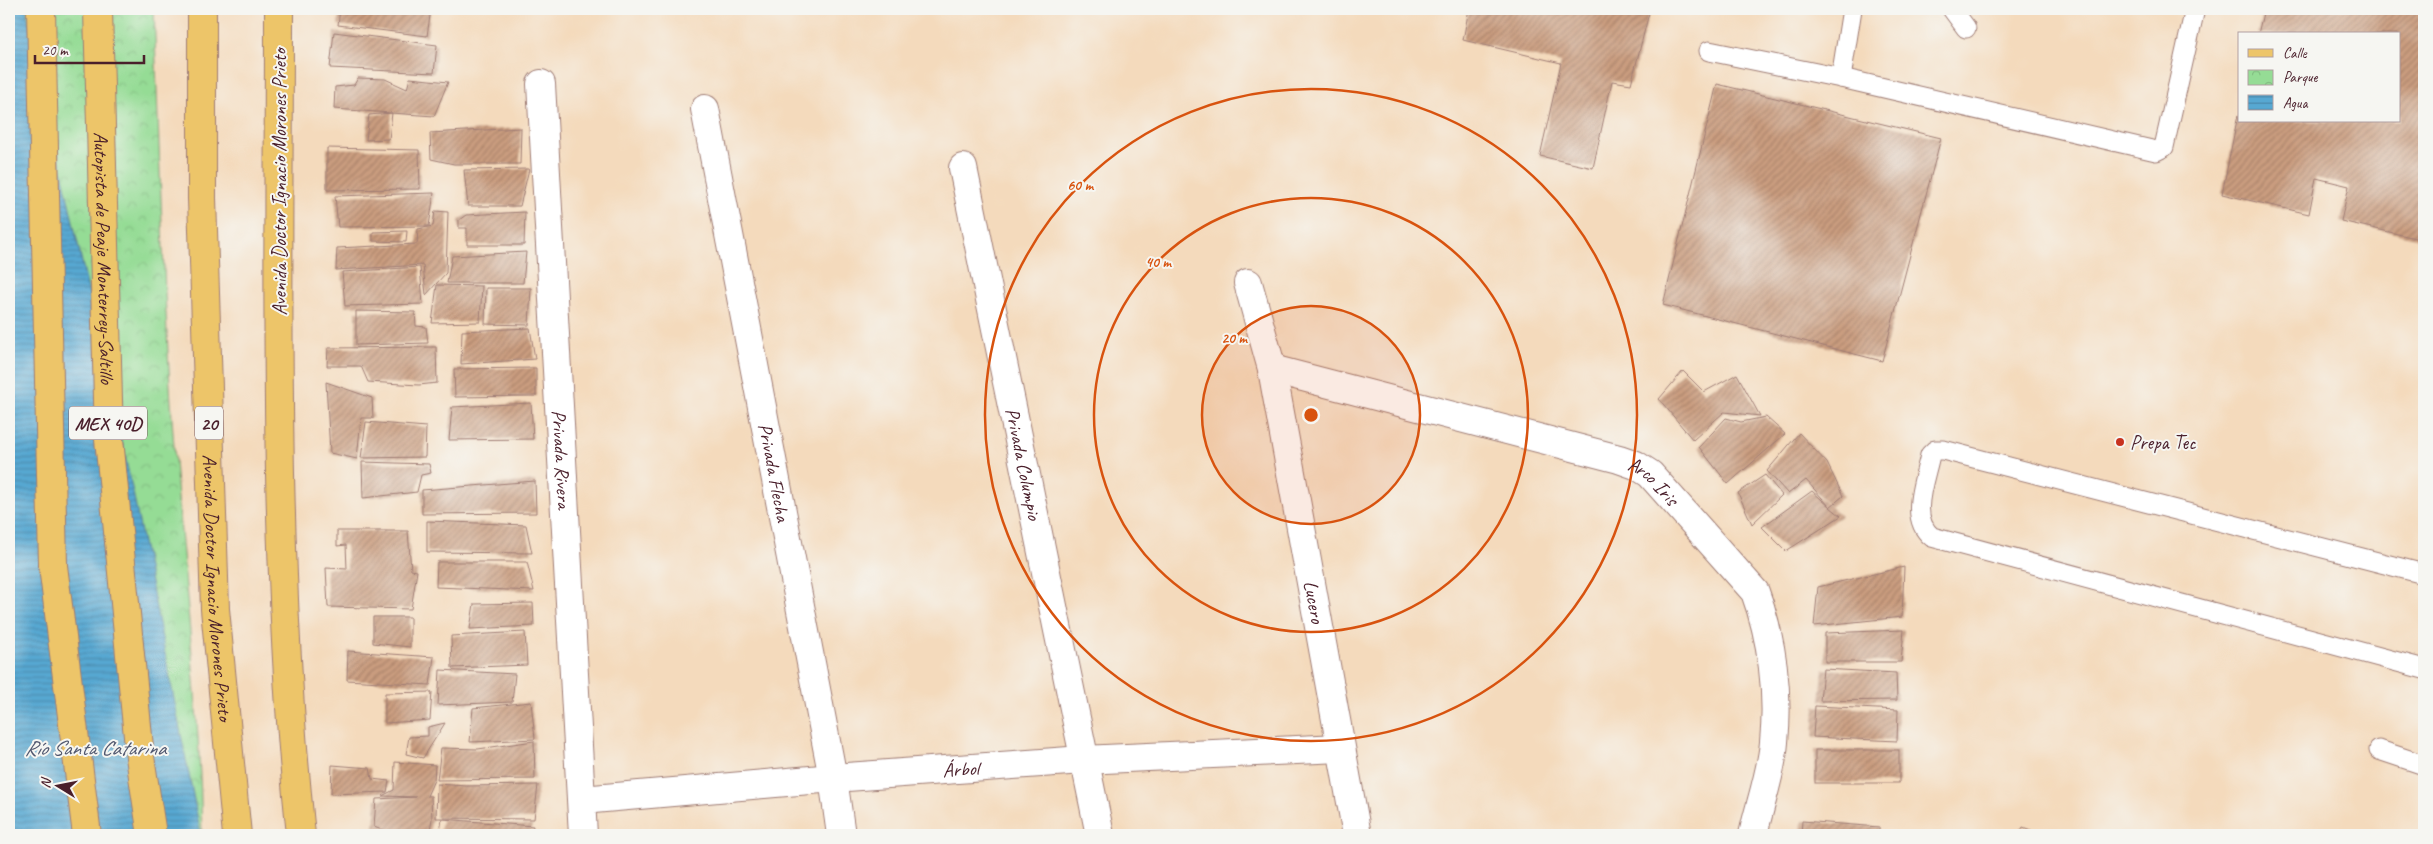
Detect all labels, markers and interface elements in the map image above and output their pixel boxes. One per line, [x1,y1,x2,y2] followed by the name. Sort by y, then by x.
[35,32,144,64] scale bar
[2238,32,2400,122] legend
[42,41,69,60] text: 20 m
[2283,44,2308,63] text: Calle
[267,47,292,315] street label: Avenida Doctor Ignacio Morones Prieto
[2283,68,2319,87] text: Parque
[2283,94,2308,113] text: Agua
[88,132,120,385] street label: Autopista de Peaje Monterrey-Saltillo
[1067,176,1094,195] text: 60 m
[1145,253,1172,272] text: 40 m
[1221,329,1248,348] text: 20 m
[69,406,147,439] road number: MEX 40D
[195,406,223,439] road number: 20
[1000,406,1047,523] street label: Privada Columpio
[1302,406,1320,424] centre of rings
[546,409,577,511] street label: Privada Rivera
[752,421,796,526] street label: Privada Flecha
[2130,430,2196,455] place label: Prepa Tec
[2114,436,2126,448] marker: Prepa Tec
[1625,451,1685,512] street label: Arco Iris
[197,454,238,724] street label: Avenida Doctor Ignacio Morones Prieto
[1298,579,1330,626] street label: Lucero
[24,735,167,761] water label: Río Santa Catarina
[942,755,983,783] street label: Árbol
[32,762,82,812] north arrow
[37,776,55,790] text: N

